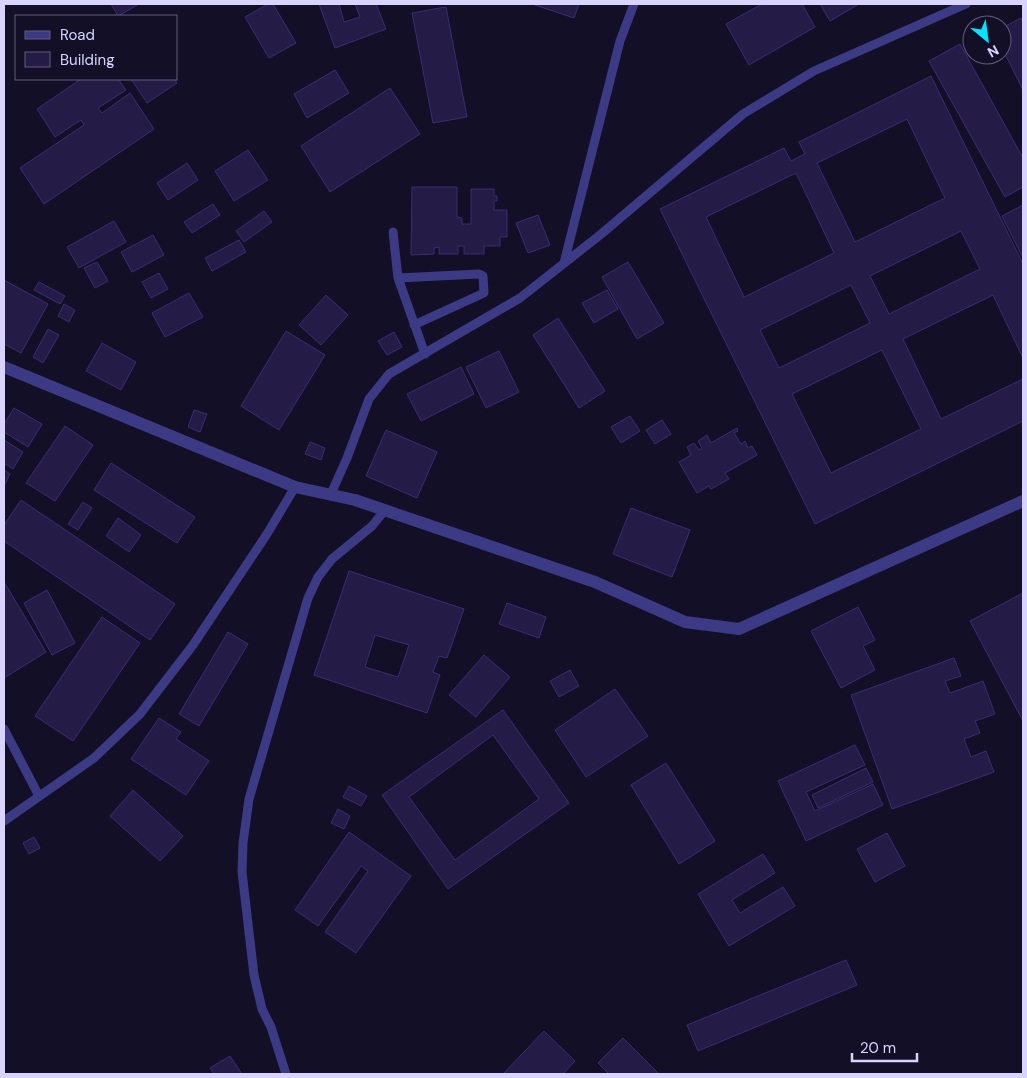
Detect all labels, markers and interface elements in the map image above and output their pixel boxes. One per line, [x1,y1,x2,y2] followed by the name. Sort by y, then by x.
[15,15,178,80] legend
[962,15,1012,65] north arrow
[60,25,95,45] text: Road
[984,41,1002,62] text: N
[60,50,115,70] text: Building
[852,1030,917,1062] scale bar
[860,1038,896,1058] text: 20 m

